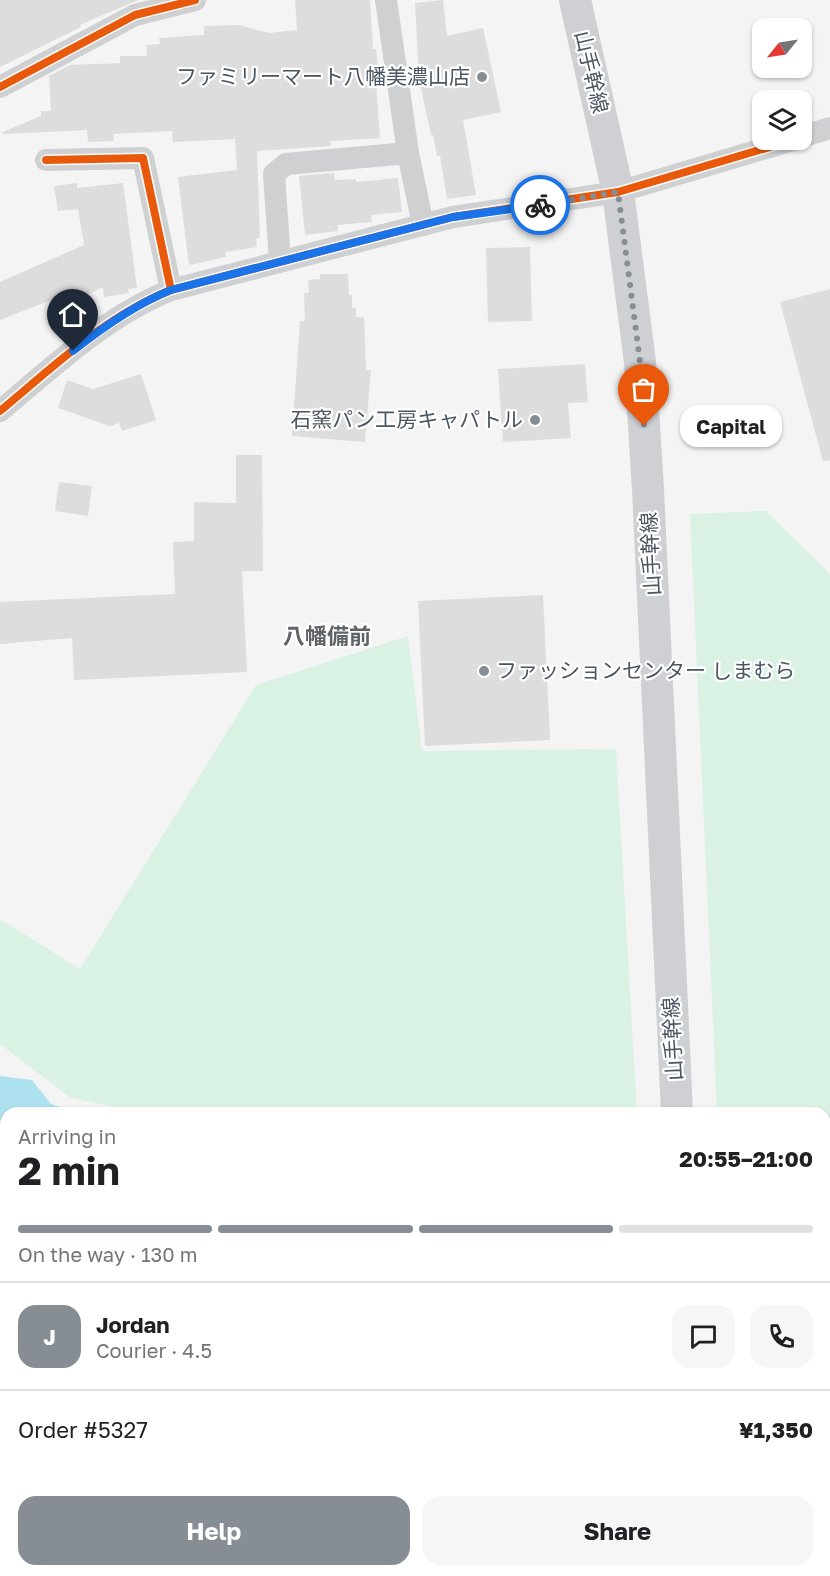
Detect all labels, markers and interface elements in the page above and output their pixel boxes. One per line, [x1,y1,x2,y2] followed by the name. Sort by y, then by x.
[752,18,812,78] north arrow
[752,18,812,150] map controls
[570,28,614,116] street label: 山手幹線
[176,63,470,89] place label: ファミリーマート八幡美濃山店
[475,70,489,84] marker: ファミリーマート八幡美濃山店
[752,90,812,150] button: layers
[510,175,570,235] courier
[524,189,557,222] icon: bike
[47,289,98,351] pin
[56,298,89,331] icon: home
[618,364,669,426] pin
[627,373,660,406] icon: bag
[680,405,782,447] callout: Capital
[290,406,523,432] place label: 石窯パン工房キャパトル
[528,413,542,427] marker: 石窯パン工房キャパトル
[696,414,766,438] text: Capital
[635,511,665,597] street label: 山手幹線
[283,622,371,649] district label: 八幡備前
[496,657,795,683] place label: ファッションセンター しまむら
[477,664,491,678] marker: ファッションセンター しまむら
[657,996,687,1082] street label: 山手幹線
[18,1124,116,1148] text: Arriving in
[679,1145,813,1172] text: 20:55–21:00
[18,1147,120,1194] text: 2 min
[18,1242,197,1266] text: On the way · 130 m
[672,1305,735,1368] button: chat
[750,1305,813,1368] button: phone
[96,1311,170,1338] text: Jordan
[43,1323,56,1350] text: J
[96,1338,212,1362] text: Courier · 4.5
[18,1416,148,1443] text: Order #5327
[739,1416,813,1443] text: ¥1,350
[18,1496,410,1565] button: Help
[422,1496,813,1565] button: Share

